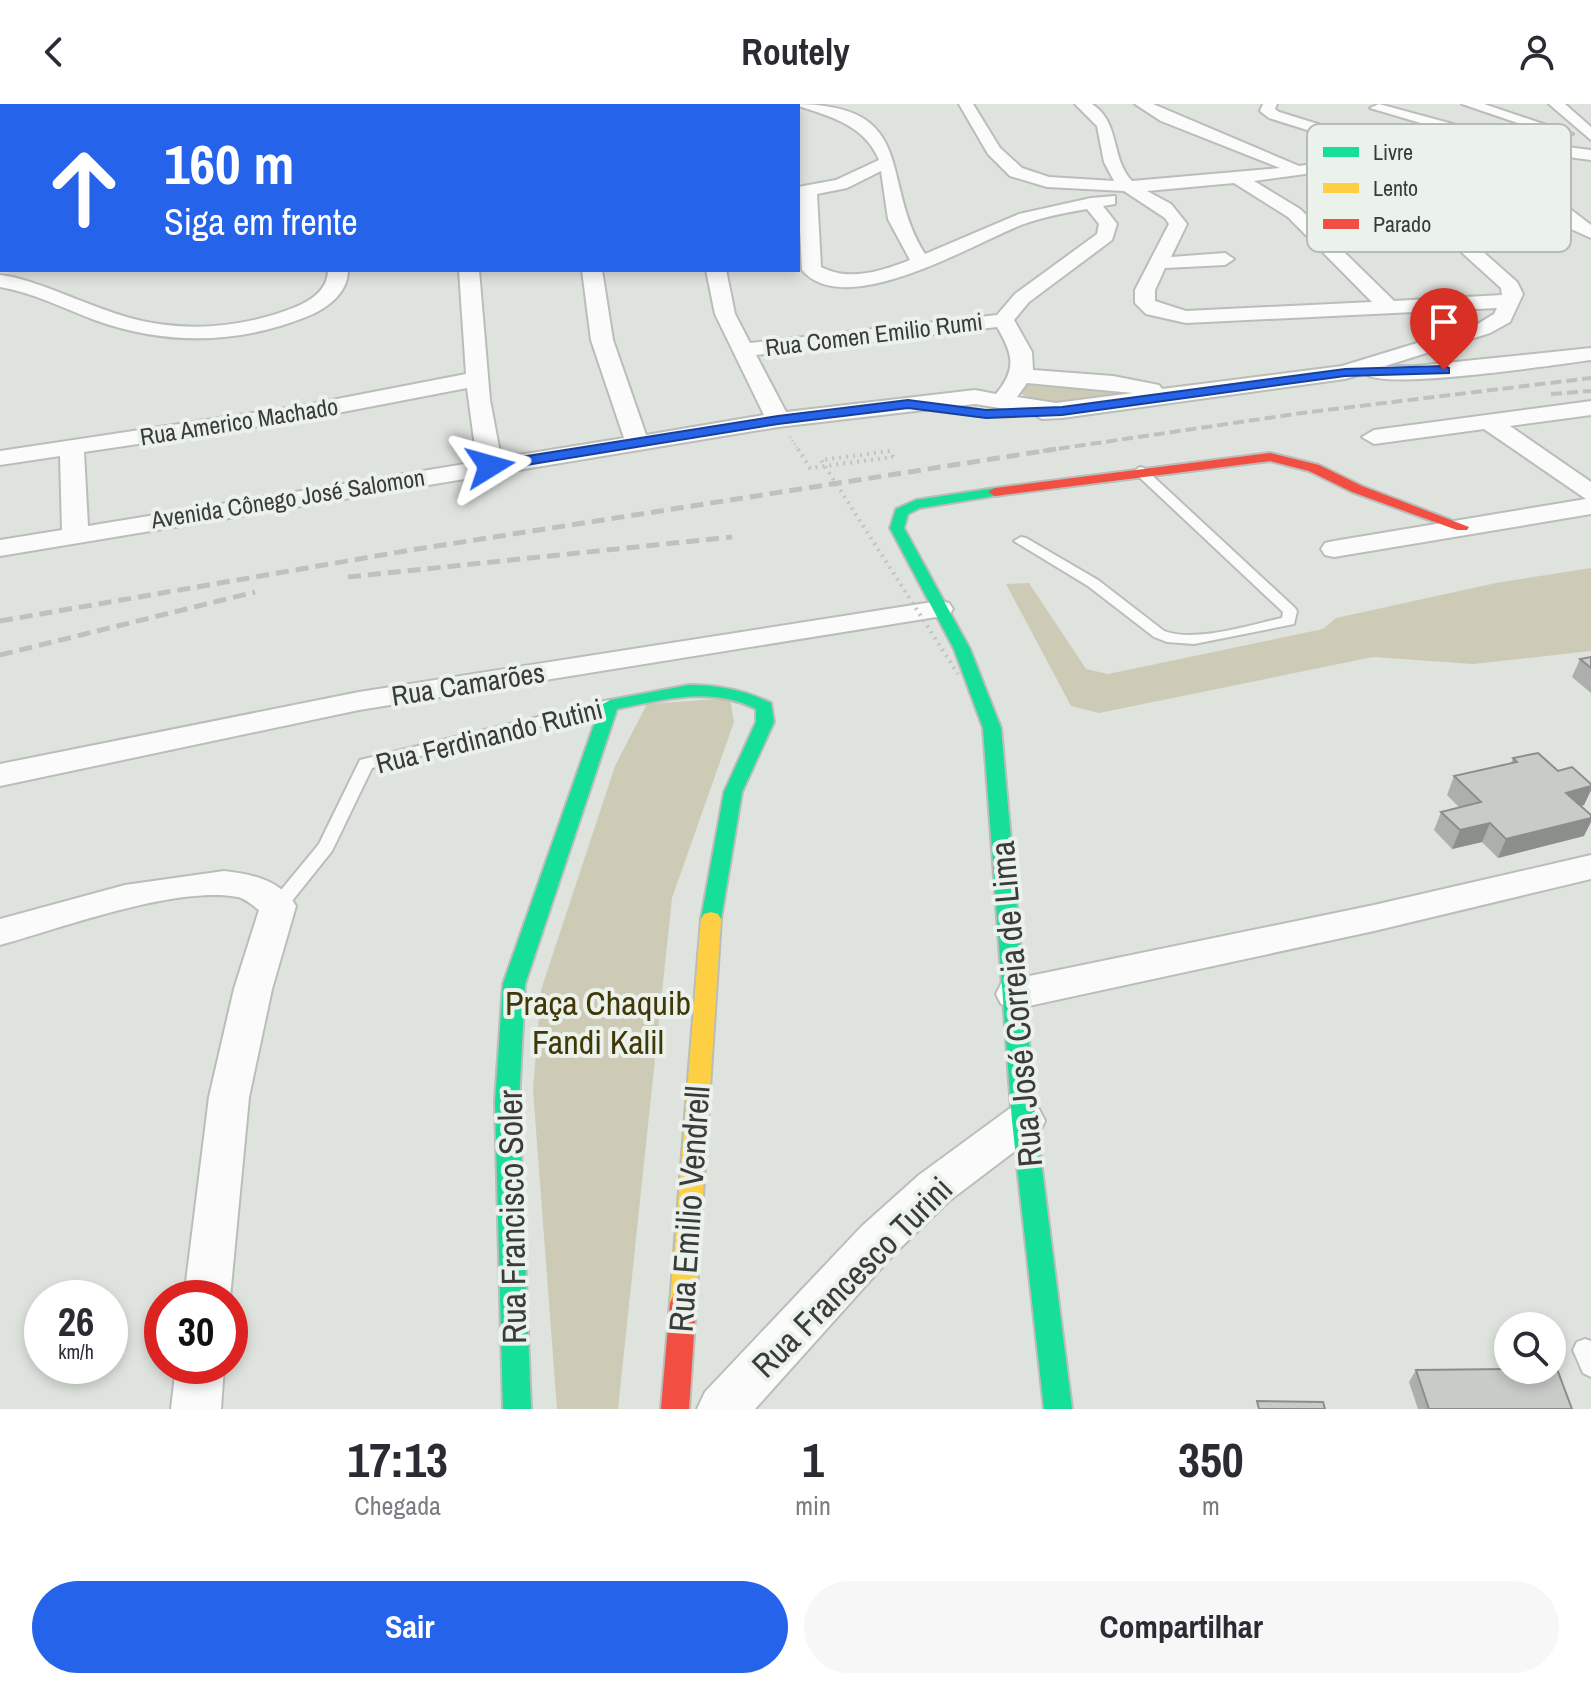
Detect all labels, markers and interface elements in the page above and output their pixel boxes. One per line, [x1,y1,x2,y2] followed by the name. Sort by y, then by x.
[741,28,850,76] text: Routely
[32,30,76,74] icon: back
[1515,30,1559,74] icon: person
[1307,124,1571,252] legend
[164,126,294,201] text: 160 m
[32,136,136,240] icon: ahead
[1373,137,1413,167] text: Livre
[1373,173,1418,203] text: Lento
[164,198,358,246] text: Siga em frente
[1373,209,1431,239] text: Parado
[1410,288,1478,370] pin
[1422,300,1466,344] icon: arrive
[763,305,984,363] street label: Rua Comen Emilio Rumi
[137,390,340,452] street label: Rua Americo Machado
[448,424,532,508] position arrow
[148,461,427,536] street label: Avenida Cônego José Salomon
[389,653,547,715] street label: Rua Camarões
[372,689,606,783] street label: Rua Ferdinando Rutini
[979,839,1053,1169] street label: Rua José Correia de Lima
[505,980,691,1065] park label: Praça Chaquib Fandi Kalil
[657,1084,721,1334] street label: Rua Emilio Vendrell
[487,1089,537,1344] street label: Rua Francisco Soler
[741,1166,963,1388] street label: Rua Francesco Turini
[144,1280,248,1384] speed limit sign: 30
[58,1295,94,1348] text: 26
[1494,1312,1566,1384] map controls
[1494,1312,1566,1384] button: search
[58,1338,94,1365] text: km/h
[347,1427,448,1492] text: 17:13
[802,1427,824,1492] text: 1
[1178,1427,1244,1492] text: 350
[354,1488,441,1523] text: Chegada
[795,1488,831,1523] text: min
[1202,1488,1220,1523] text: m
[32,1581,788,1673] button: Sair
[804,1581,1559,1673] button: Compartilhar

